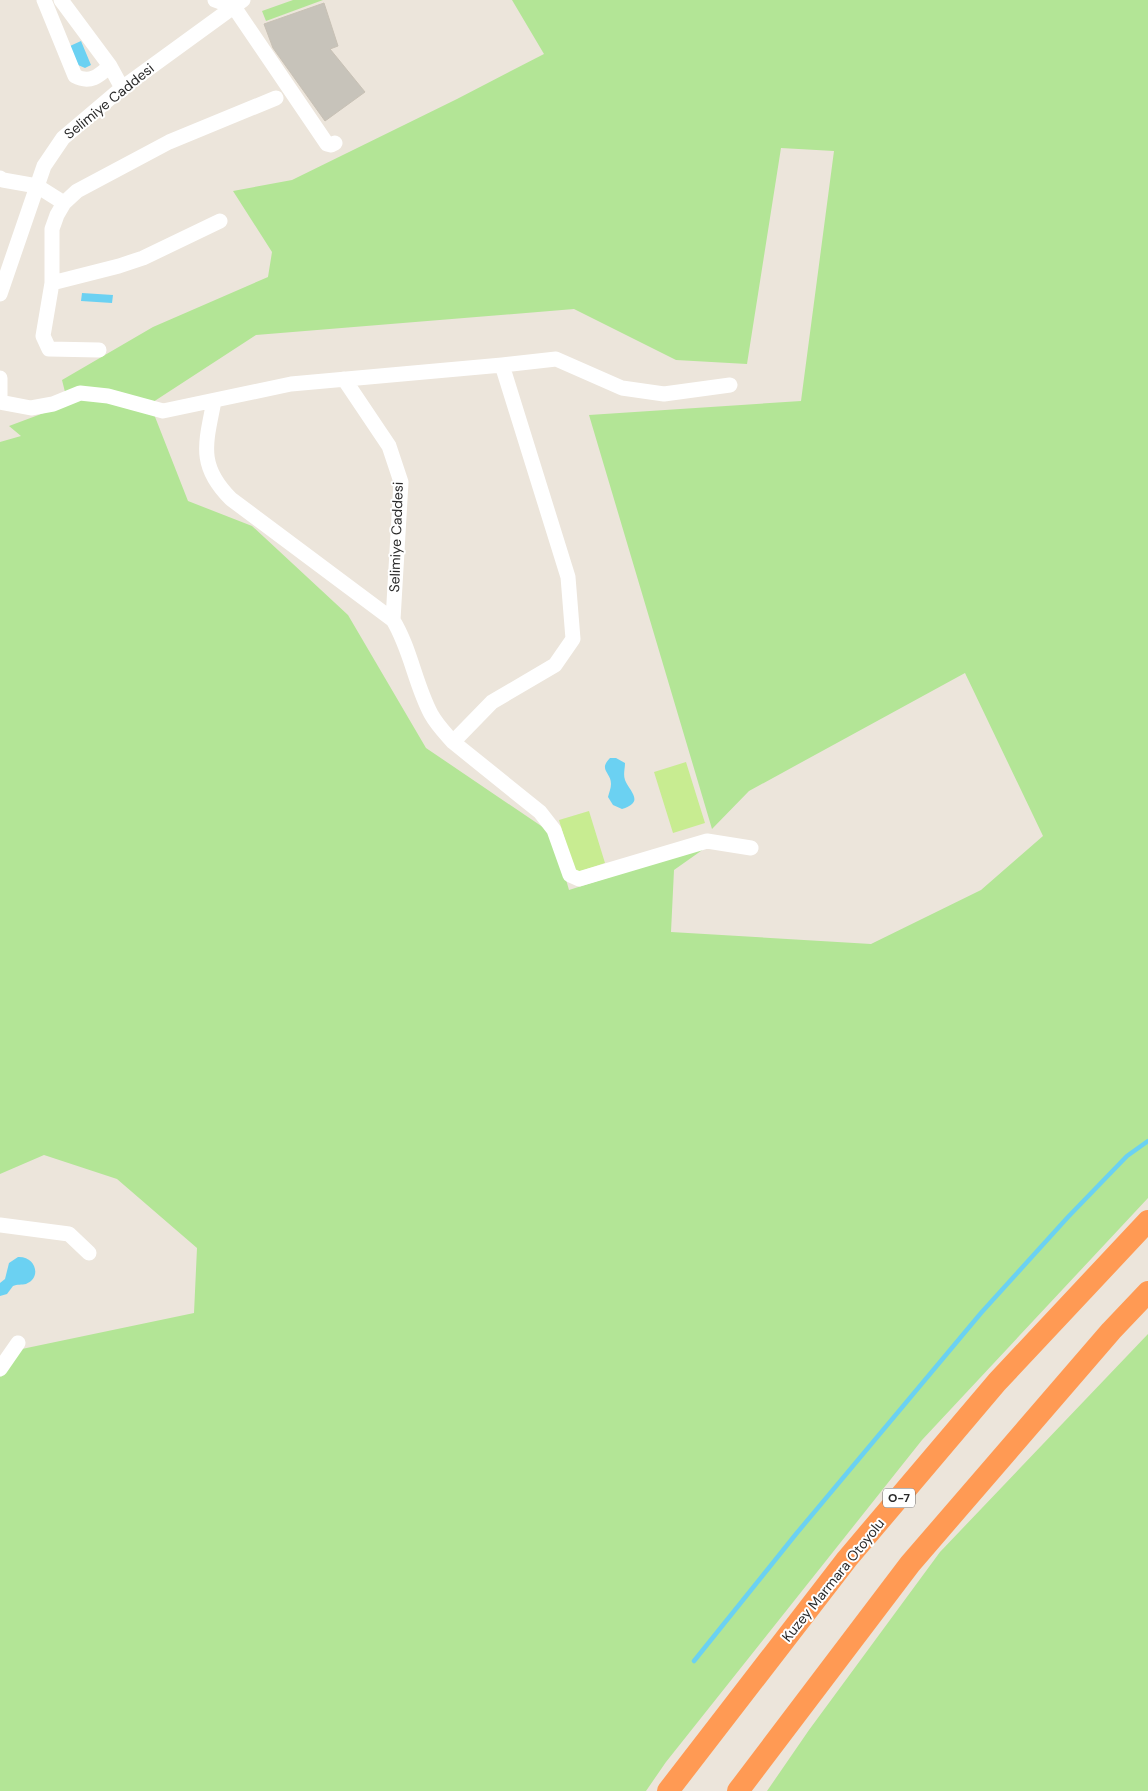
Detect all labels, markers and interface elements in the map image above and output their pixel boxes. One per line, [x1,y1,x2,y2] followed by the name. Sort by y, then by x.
[60,59,158,143] street label: Selimiye Caddesi
[385,481,407,593] street label: Selimiye Caddesi
[883,1489,915,1508] road number: O-7
[778,1515,888,1645] street label: Kuzey Marmara Otoyolu

